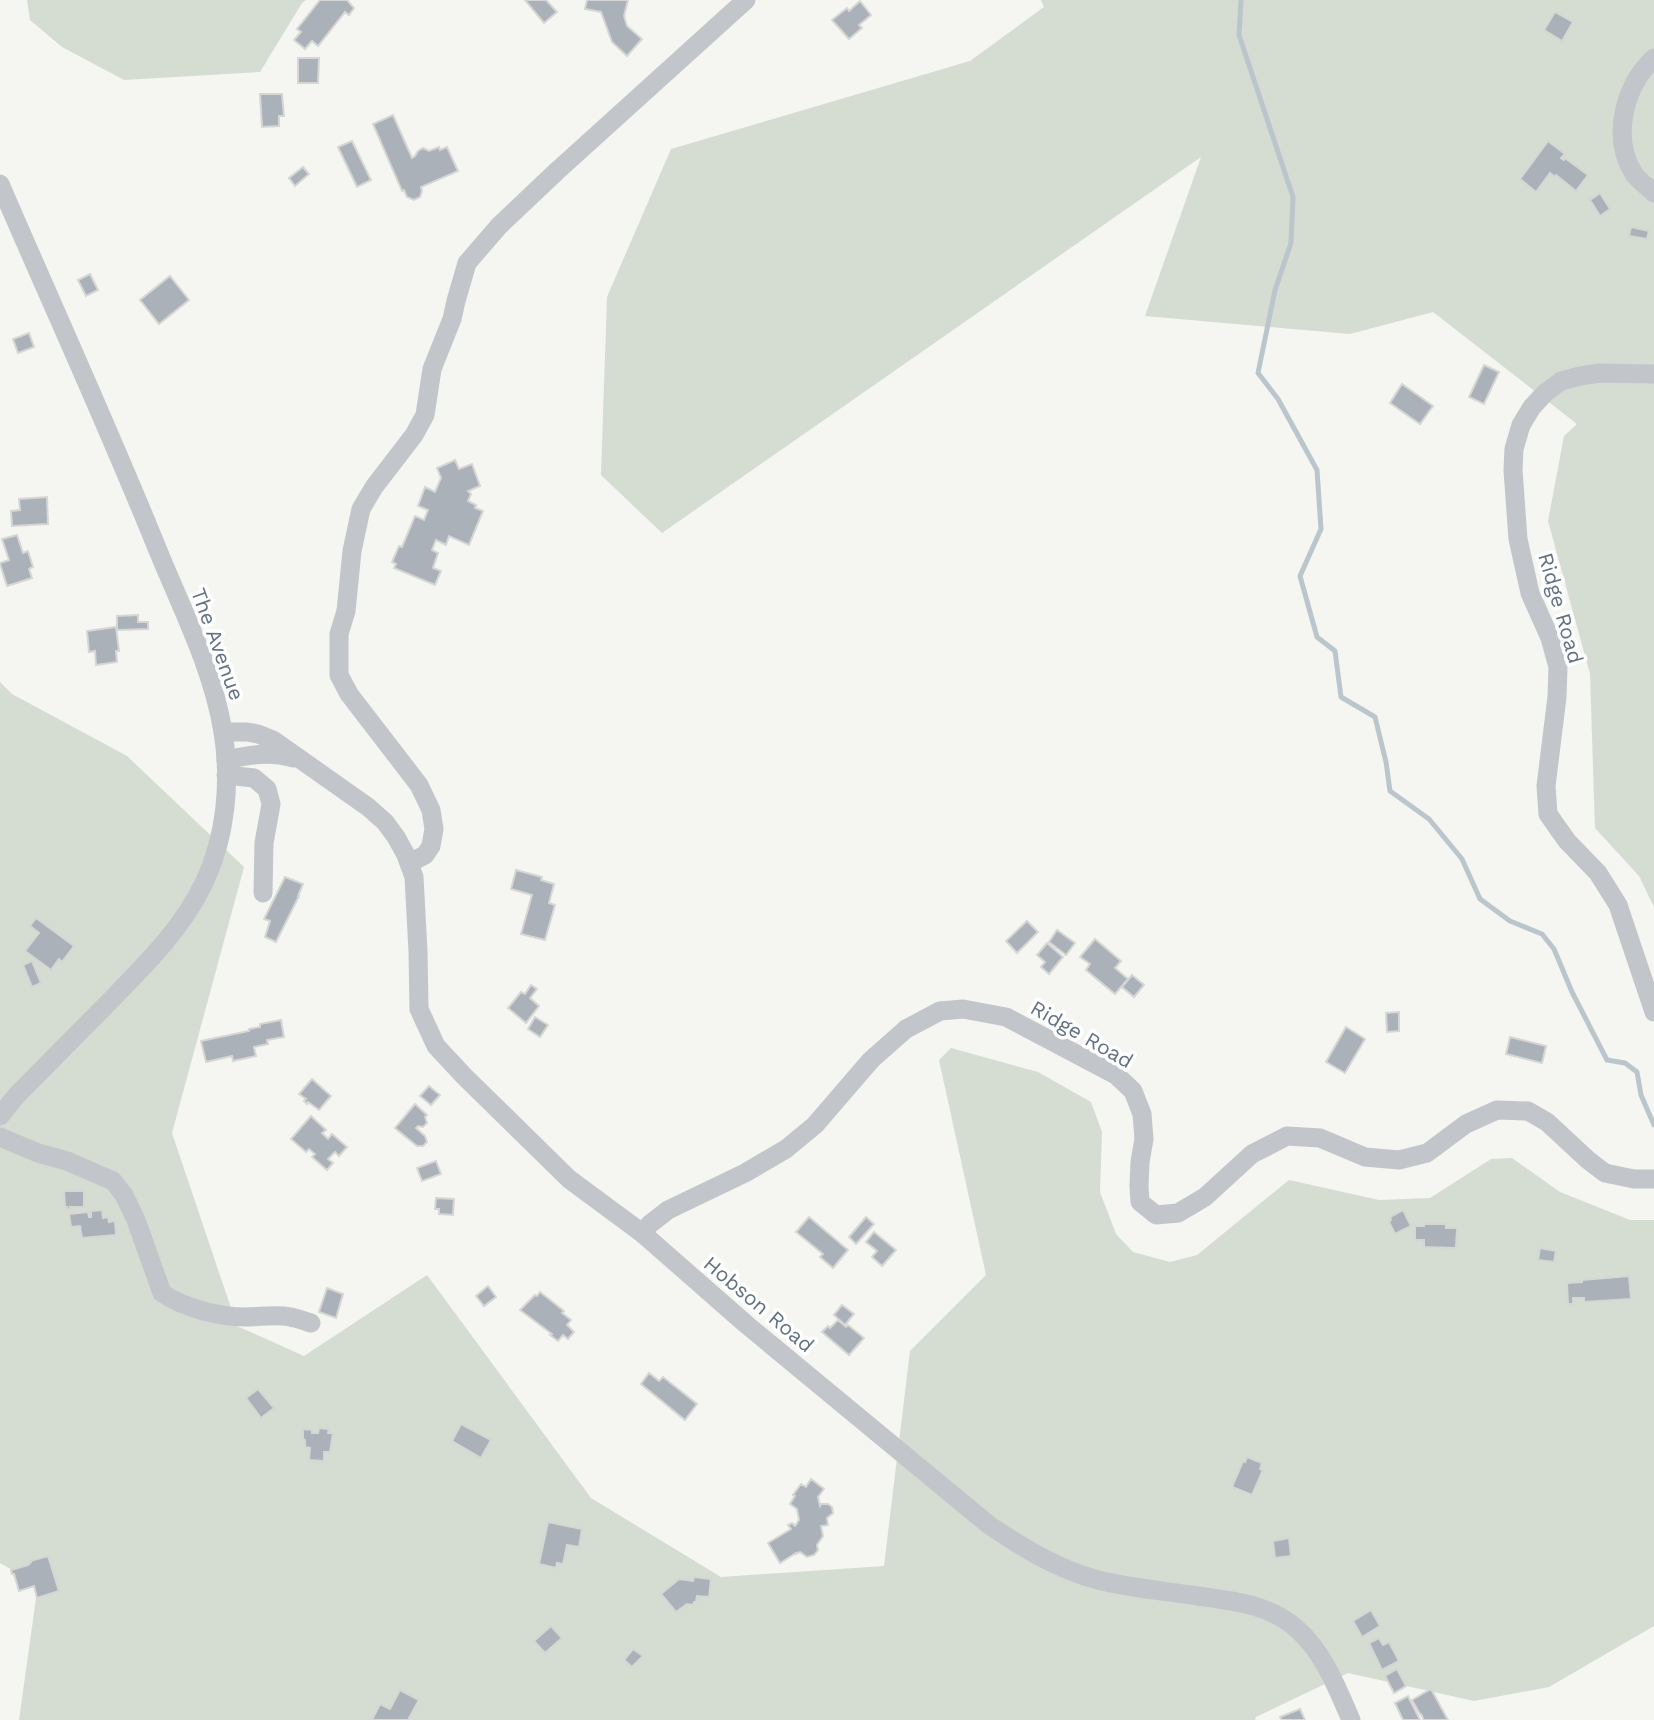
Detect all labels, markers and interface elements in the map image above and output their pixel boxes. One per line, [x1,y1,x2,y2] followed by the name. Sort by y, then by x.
[1533,550,1589,666] street label: Ridge Road
[186,584,250,704] street label: The Avenue
[1026,995,1138,1073] street label: Ridge Road
[699,1251,819,1357] street label: Hobson Road

